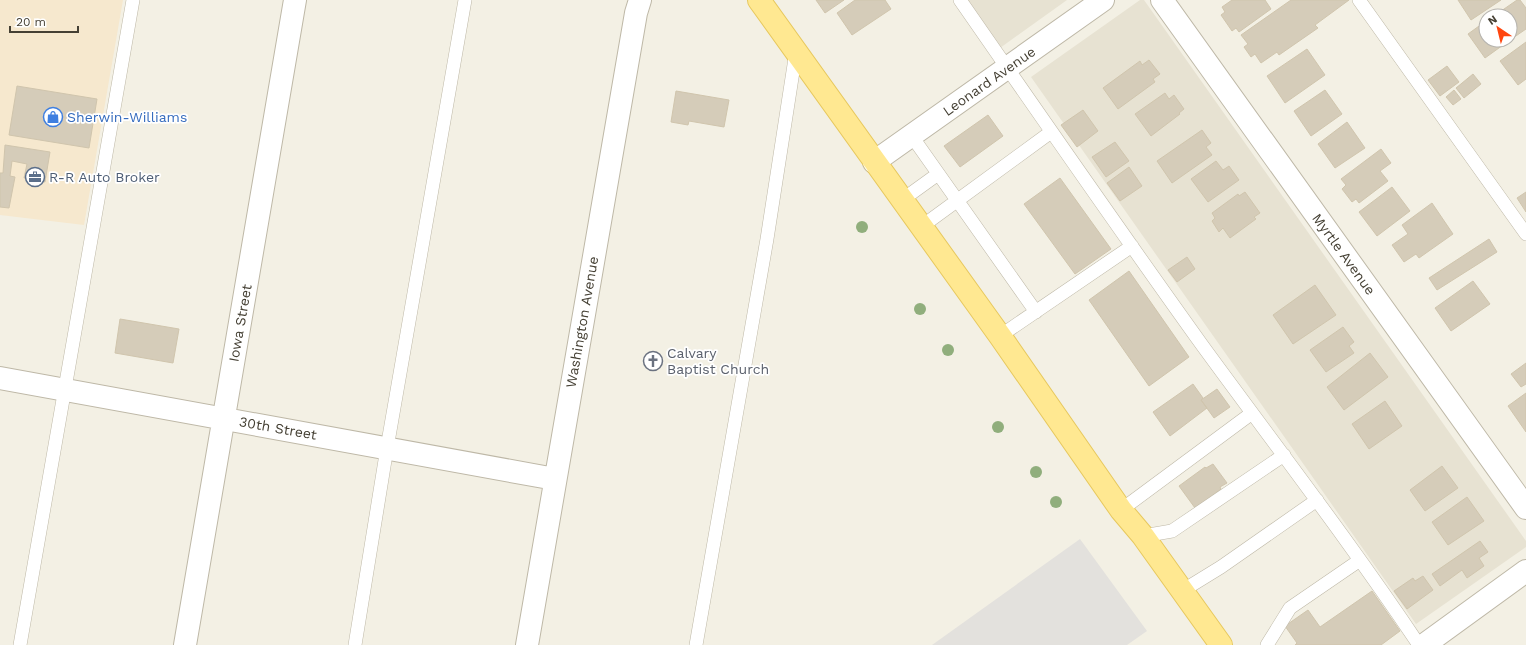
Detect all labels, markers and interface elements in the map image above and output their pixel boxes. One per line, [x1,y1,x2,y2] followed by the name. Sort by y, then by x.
[10,8,78,34] scale bar
[1478,8,1518,48] north arrow
[1485,13,1500,28] text: N
[16,15,46,29] text: 20 m
[940,43,1038,119] street label: Leonard Avenue
[42,106,64,128] shop icon: Sherwin-Williams
[67,109,187,125] place label: Sherwin-Williams
[24,166,46,188] office icon: R-R Auto Broker
[49,169,160,185] place label: R-R Auto Broker
[1309,210,1379,298] street label: Myrtle Avenue
[563,255,601,389] street label: Washington Avenue
[225,283,255,363] street label: Iowa Street
[667,345,769,377] place label: Calvary Baptist Church
[642,350,664,372] church icon: Calvary Baptist Church
[238,413,318,443] street label: 30th Street

